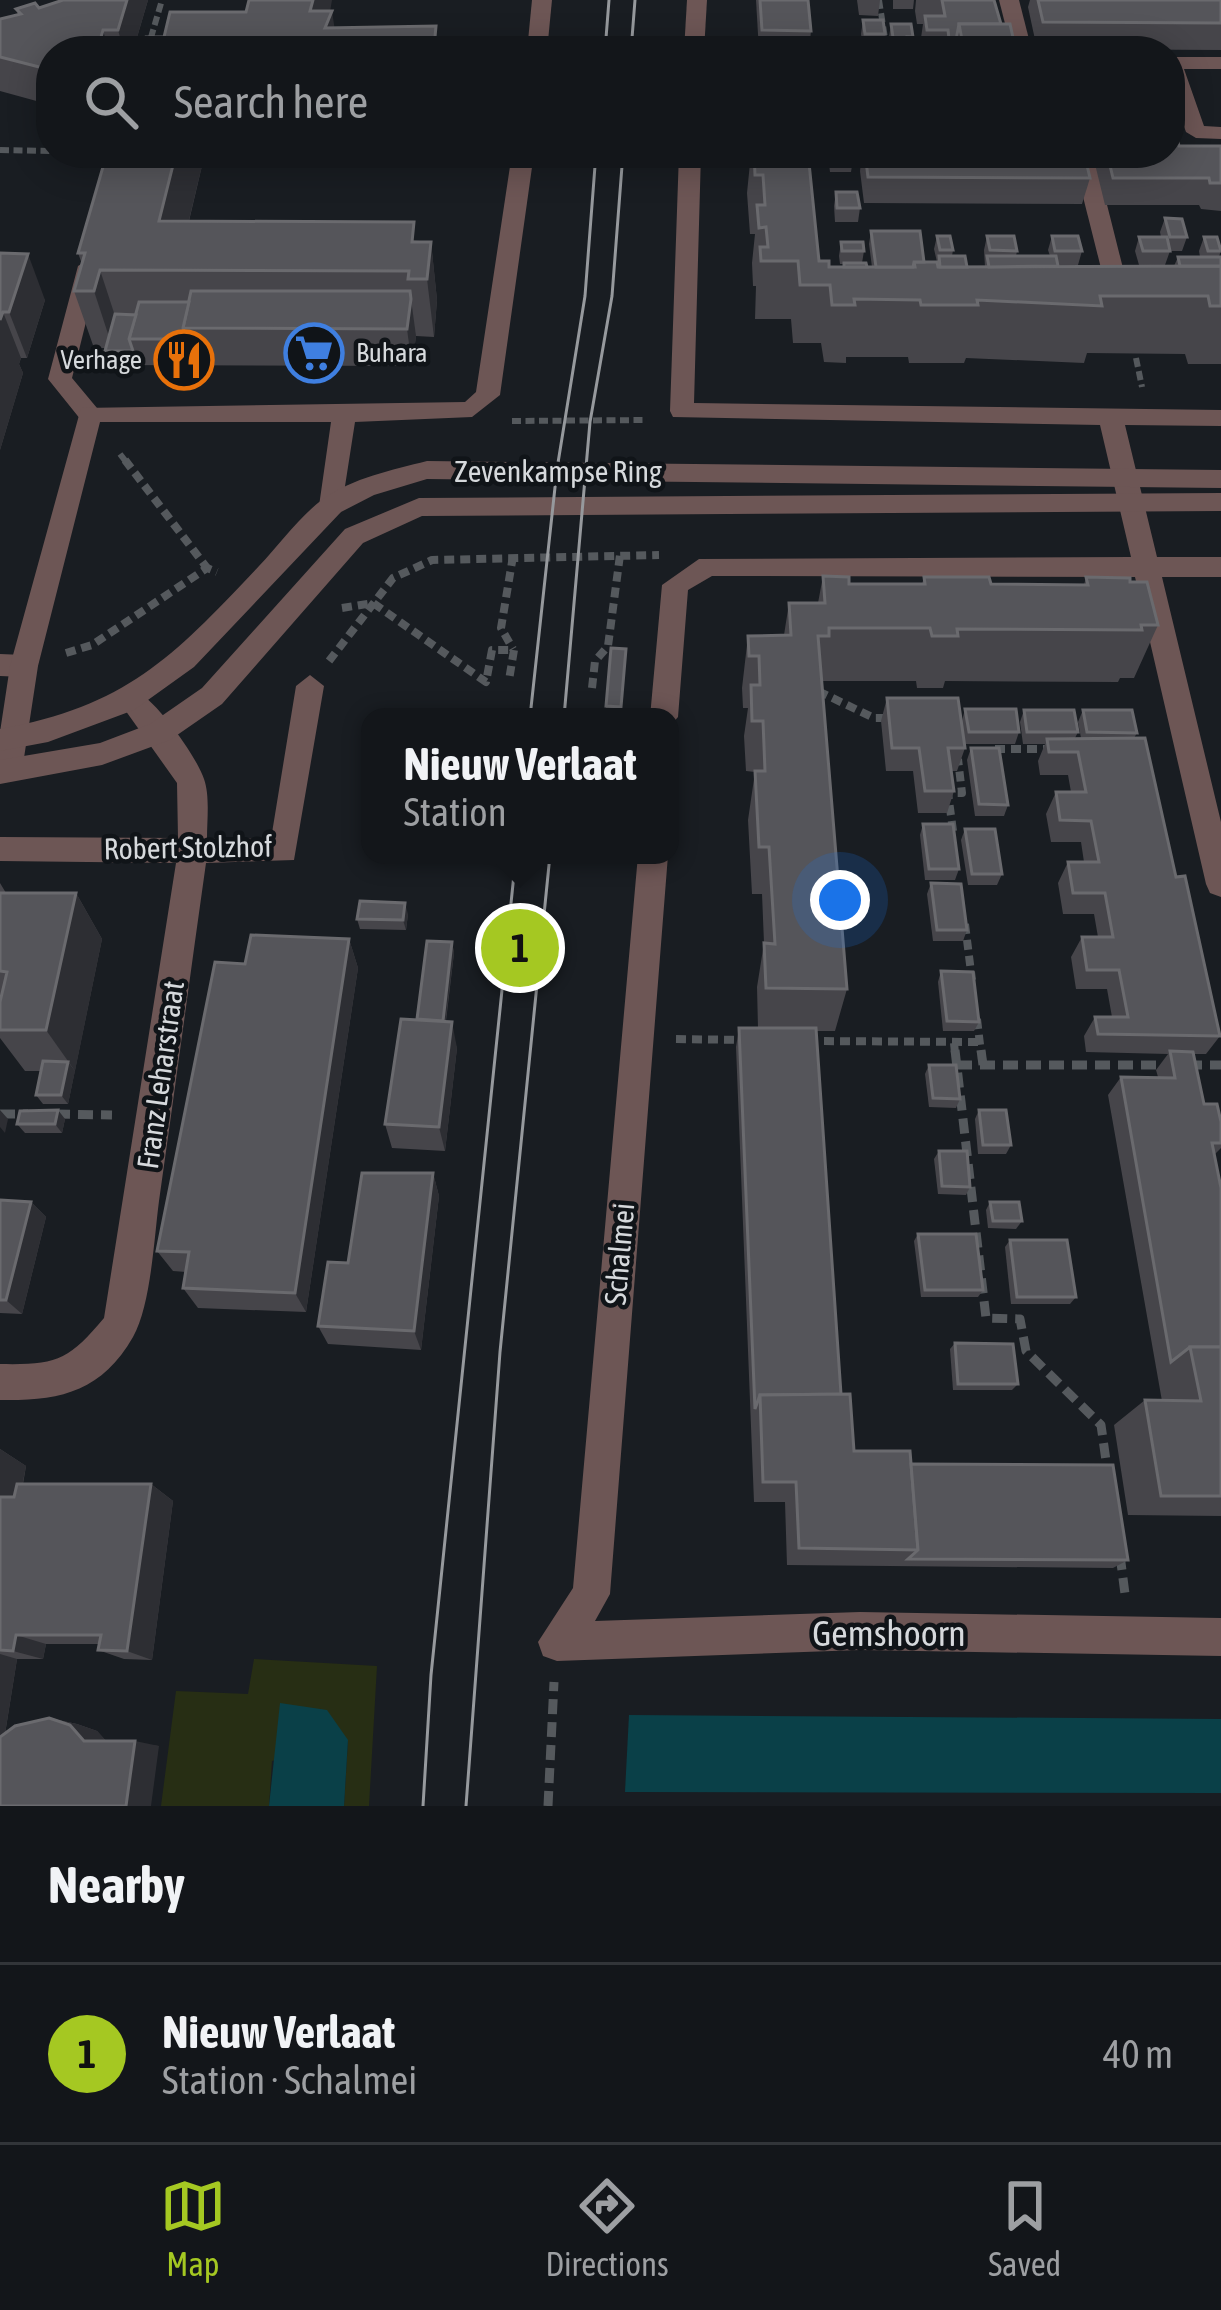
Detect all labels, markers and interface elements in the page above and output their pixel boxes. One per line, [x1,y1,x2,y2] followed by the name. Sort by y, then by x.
[36,36,1185,168] search box
[78,69,144,135] icon: search
[174,76,368,128] text: Search here
[283,322,345,384] supermarket icon: Buhara
[153,329,215,391] restaurant icon: Verhage
[356,337,427,368] place label: Buhara
[60,344,142,375] place label: Verhage
[454,454,662,488] street label: Zevenkampse Ring
[361,708,679,864] popup
[403,738,637,790] text: Nieuw Verlaat
[403,790,507,834] text: Station
[103,829,273,865] street label: Robert Stolzhof
[810,870,870,930] your location
[481,903,559,993] pin: 1
[130,979,190,1171] street label: Franz Leharstraat
[598,1201,640,1306] street label: Schalmei
[812,1612,966,1654] street label: Gemshoorn
[48,1855,185,1914] text: Nearby
[162,2006,395,2058] text: Nieuw Verlaat
[78,2032,96,2076] text: 1
[1103,2032,1173,2076] text: 40 m
[162,2058,417,2102] text: Station · Schalmei
[160,2173,226,2283] tab: Map
[545,2173,669,2283] tab: Directions
[988,2173,1061,2283] tab: Saved

